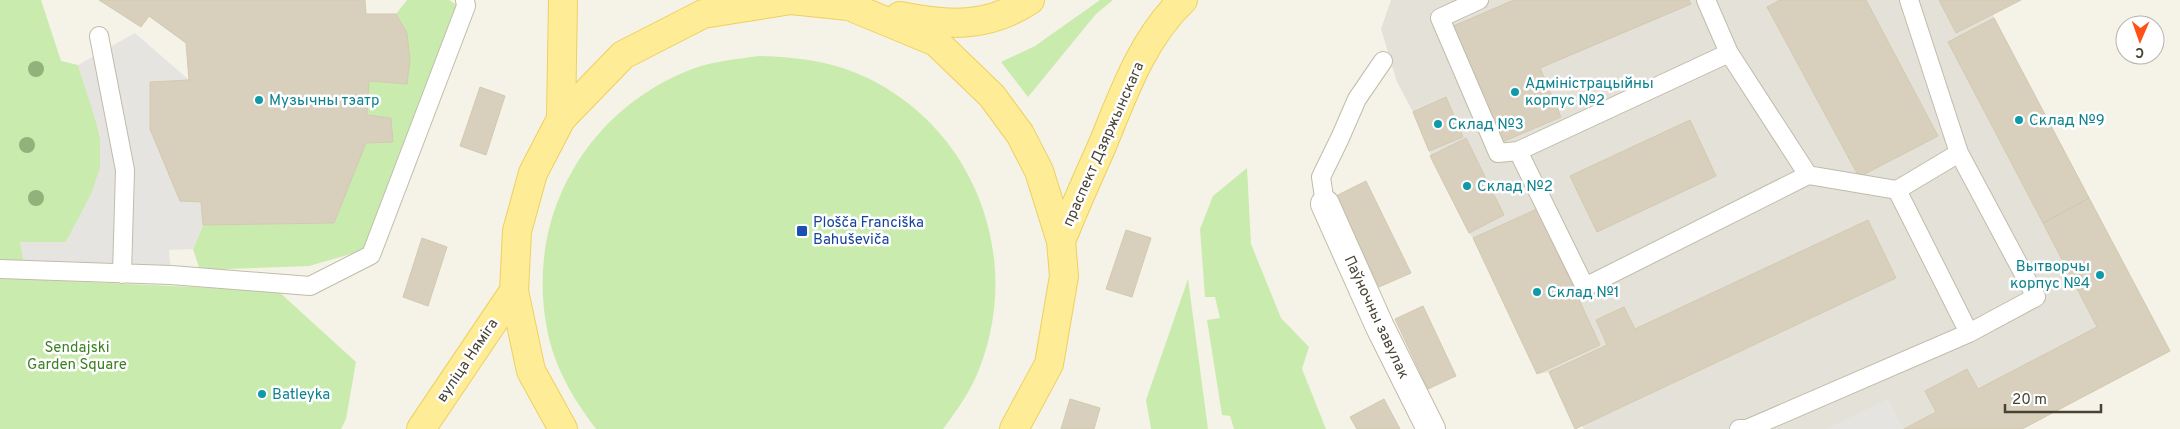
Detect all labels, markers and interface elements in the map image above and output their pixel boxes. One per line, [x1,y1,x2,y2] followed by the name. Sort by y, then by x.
[2115,15,2165,65] north arrow
[2135,43,2144,60] text: С
[1059,59,1149,230] street label: праспект Дзяржынскага
[1525,75,1654,111] place label: Адміністрацыйны корпус №2
[1509,86,1521,98] marker: Адміністрацыйны корпус №2
[269,92,379,111] place label: Музычны тэатр
[253,94,265,106] marker: Музычны тэатр
[2029,112,2105,131] place label: Склад №9
[2013,114,2025,126] marker: Склад №9
[1448,116,1524,135] place label: Склад №3
[1432,118,1444,130] marker: Склад №3
[1477,178,1553,197] place label: Склад №2
[1461,180,1473,192] marker: Склад №2
[813,214,924,250] place label: Plošča Franciška Bahuševiča
[795,224,809,238] marker: Plošča Franciška Bahuševiča
[1339,253,1412,382] street label: Паўночны завулак
[2010,258,2090,294] place label: Вытворчы корпус №4
[2094,269,2106,281] marker: Вытворчы корпус №4
[1547,284,1619,303] place label: Склад №1
[1531,286,1543,298] marker: Склад №1
[433,315,503,406] street label: вуліца Няміга
[27,339,127,375] park label: Sendajski Garden Square
[2005,382,2101,414] scale bar
[272,386,330,405] place label: Batleyka
[256,388,268,400] marker: Batleyka
[2012,391,2047,410] text: 20 m

